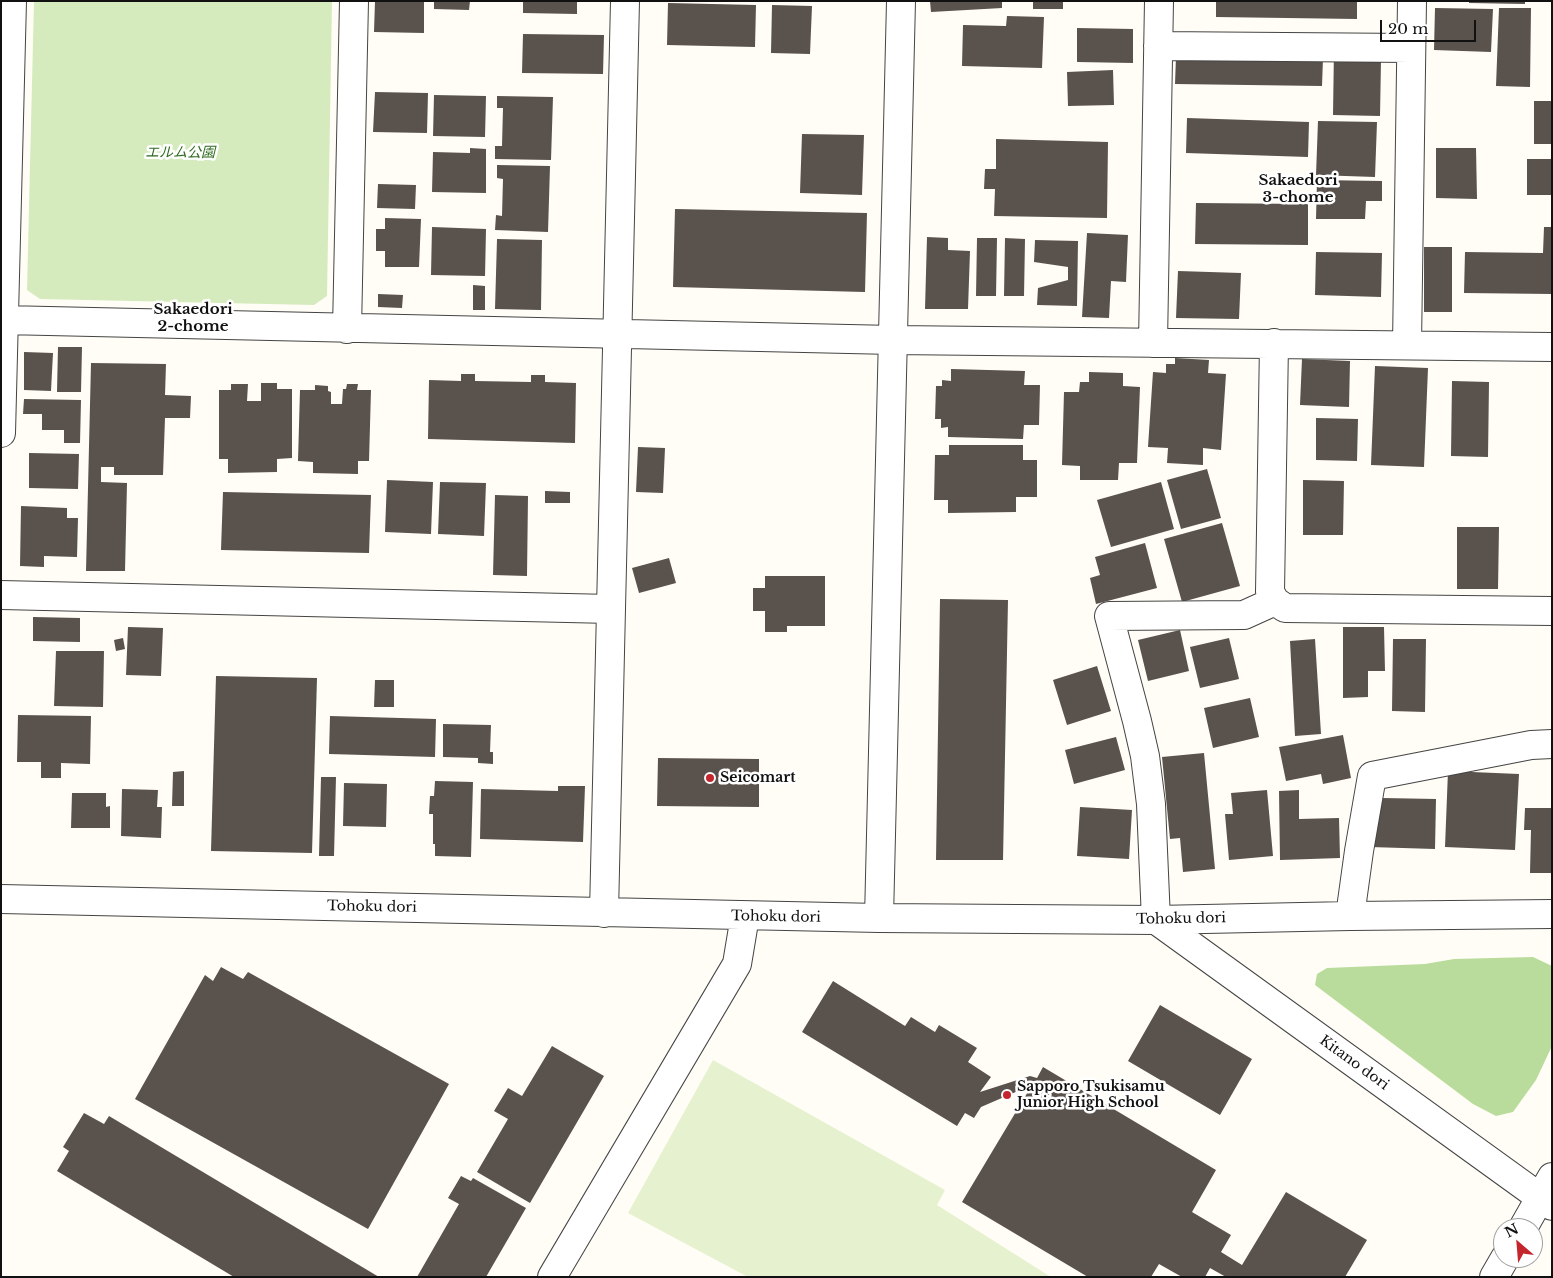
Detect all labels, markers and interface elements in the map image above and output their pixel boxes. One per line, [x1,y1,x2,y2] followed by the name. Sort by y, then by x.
[1383,10,1479,42] scale bar
[1388,19,1428,38] text: 20 m
[145,145,215,161] park label: エルム公園
[1258,172,1338,207] district label: Sakaedori 3-chome
[153,301,233,336] district label: Sakaedori 2-chome
[720,770,796,786] place label: Seicomart
[704,772,716,784] marker: Seicomart
[327,898,417,916] street label: Tohoku dori
[731,908,821,926] street label: Tohoku dori
[1136,910,1226,928] street label: Tohoku dori
[1316,1032,1392,1094] street label: Kitano dori
[1017,1079,1165,1112] place label: Sapporo Tsukisamu Junior High School
[1001,1089,1013,1101] marker: Sapporo Tsukisamu Junior High School
[1493,1218,1543,1268] north arrow
[1502,1220,1522,1242] text: N

